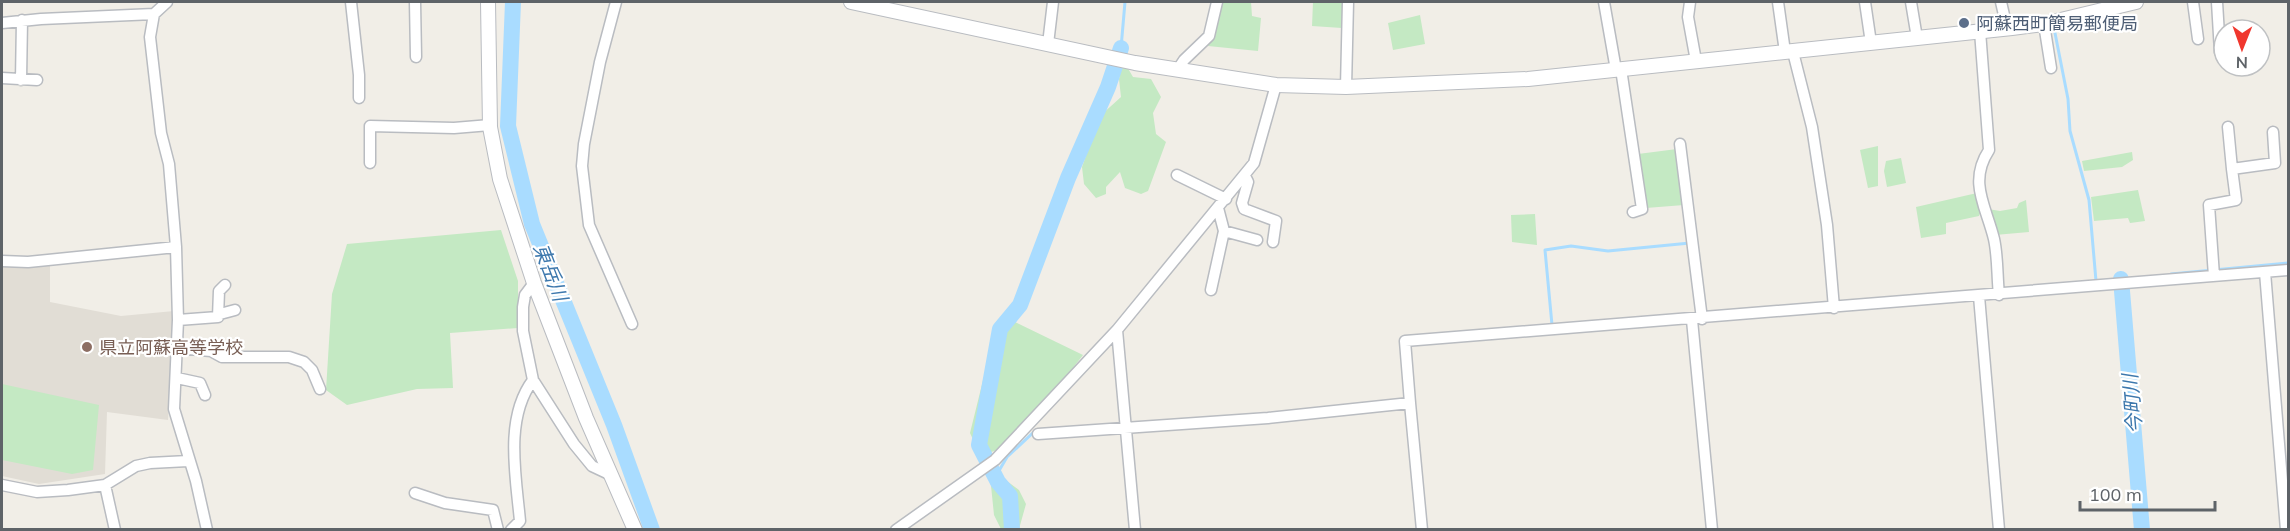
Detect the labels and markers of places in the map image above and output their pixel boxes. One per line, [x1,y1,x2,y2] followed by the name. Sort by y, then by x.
[1976,12,2138,35] place label: 阿蘇西町簡易郵便局
[1957,16,1971,30] marker: 阿蘇西町簡易郵便局
[99,336,243,359] place label: 県立阿蘇高等学校
[80,340,94,354] marker: 県立阿蘇高等学校

